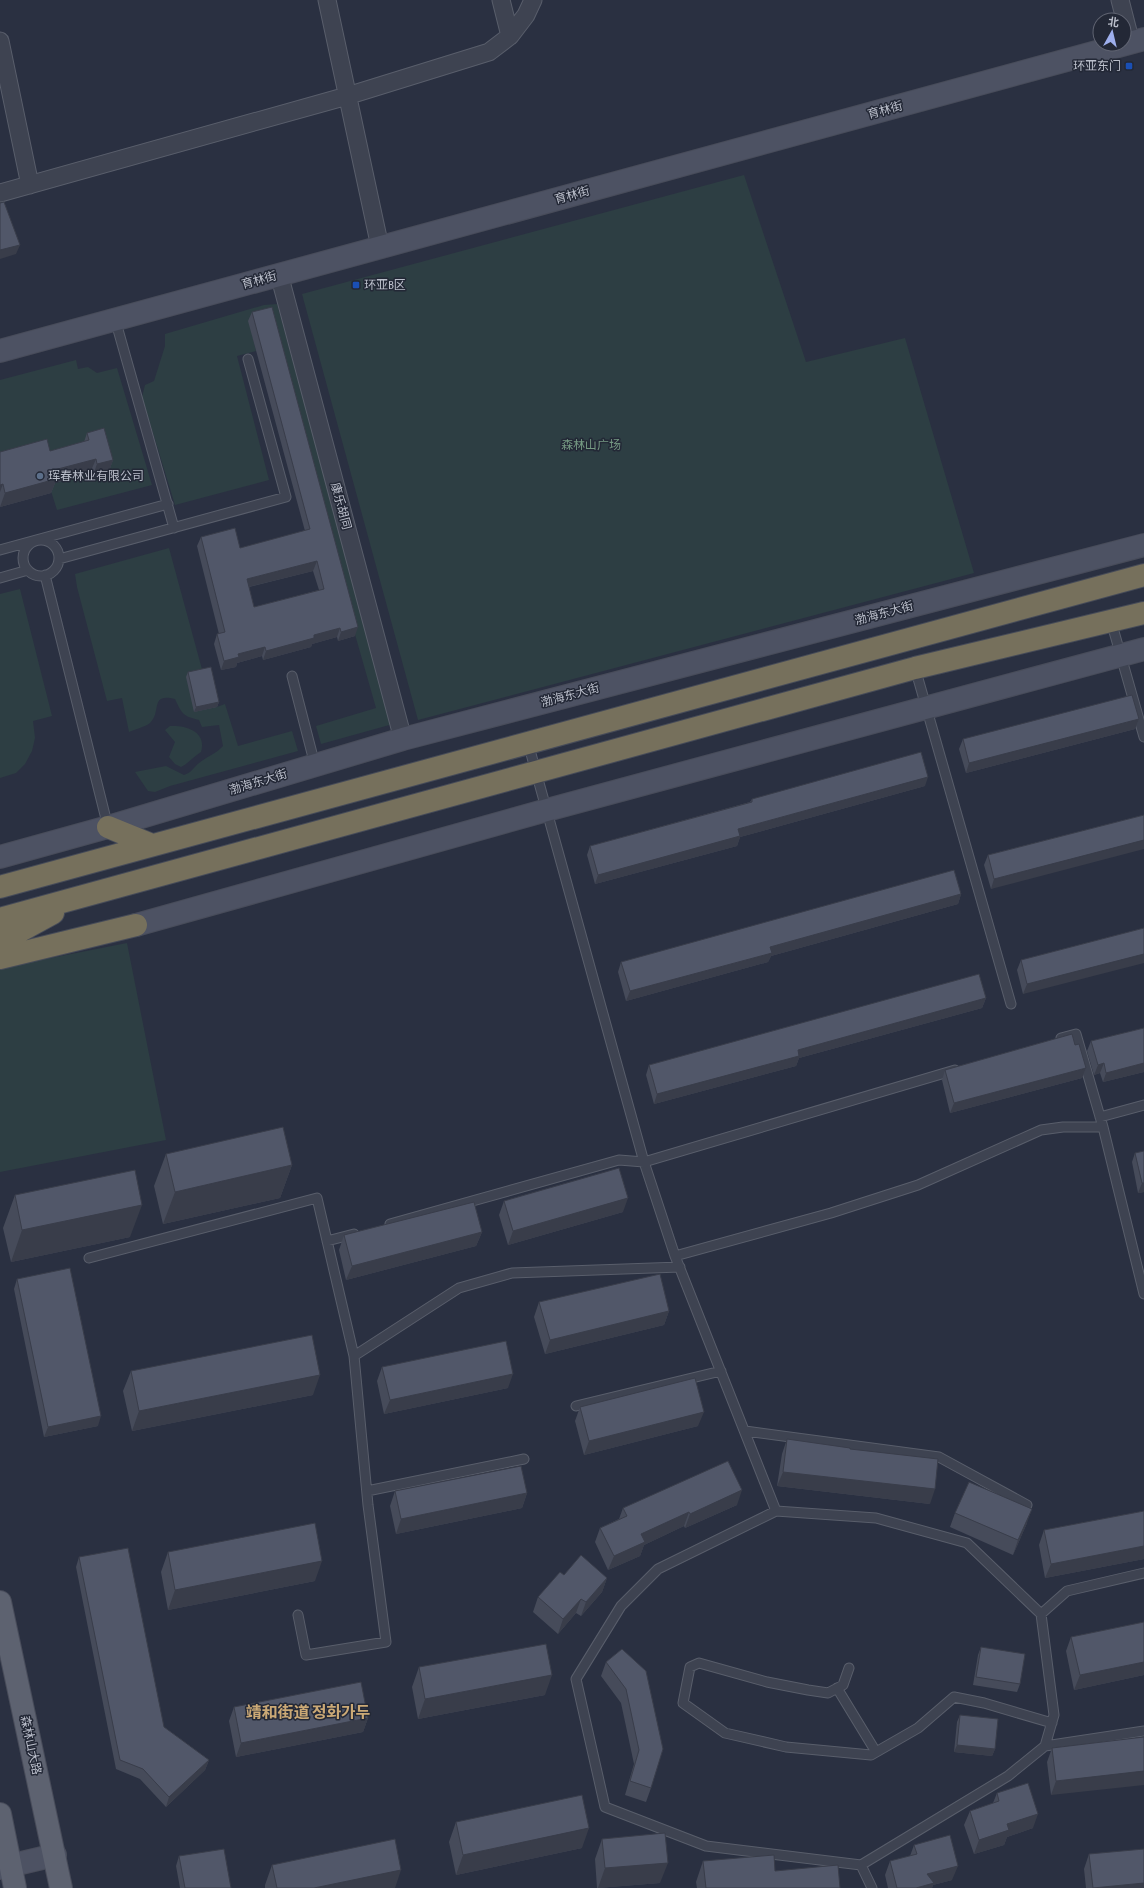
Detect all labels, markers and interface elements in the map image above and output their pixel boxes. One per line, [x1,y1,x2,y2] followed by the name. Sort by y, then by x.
[1092,12,1132,52] north arrow
[1107,15,1120,29] text: 北
[1073,59,1121,73] place label: 环亚东门
[1124,61,1134,71] marker: 环亚东门
[866,99,904,121] street label: 育林街
[553,184,591,206] street label: 育林街
[240,269,278,291] street label: 育林街
[364,278,406,292] place label: 环亚B区
[351,280,361,290] marker: 环亚B区
[561,438,621,452] park label: 森林山广场
[48,469,144,483] place label: 珲春林业有限公司
[35,471,45,481] marker: 珲春林业有限公司
[328,481,354,531] street label: 康乐胡同
[853,598,915,628] street label: 渤海东大街
[539,680,601,710] street label: 渤海东大街
[227,767,289,797] street label: 渤海东大街
[245,1703,371,1721] district label: 靖和街道 정화가두
[18,1714,44,1776] street label: 森林山大路

